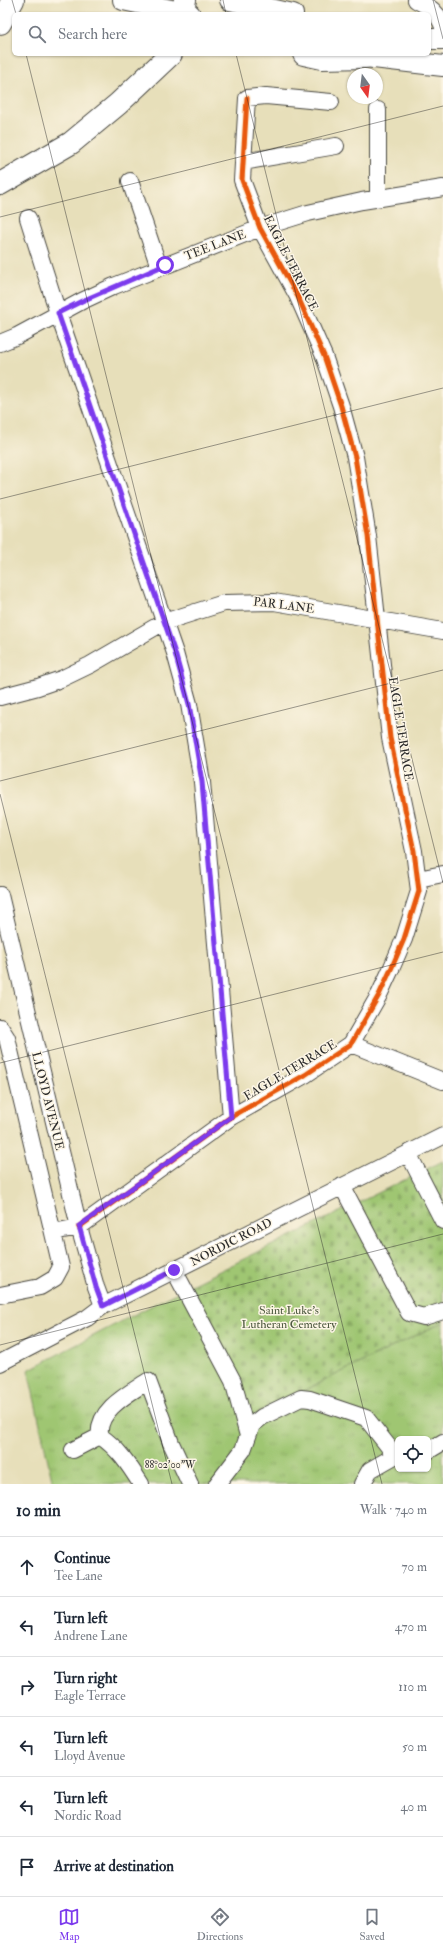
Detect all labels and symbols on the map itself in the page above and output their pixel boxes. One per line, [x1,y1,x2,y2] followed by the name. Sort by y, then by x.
[347,68,383,104] north arrow
[260,213,321,314] street label: EAGLE TERRACE
[182,227,248,264] street label: TEE LANE
[156,256,174,274] route start
[253,594,316,617] street label: PAR LANE
[385,676,416,783] street label: EAGLE TERRACE
[241,1037,340,1104] street label: EAGLE TERRACE
[28,1050,67,1152] street label: LLOYD AVENUE
[188,1215,275,1270] street label: NORDIC ROAD
[165,1261,183,1279] route end
[242,1303,337,1332] park label: Saint Luke's Lutheran Cemetery
[145,1459,196,1471] text: 88°02'00"W

